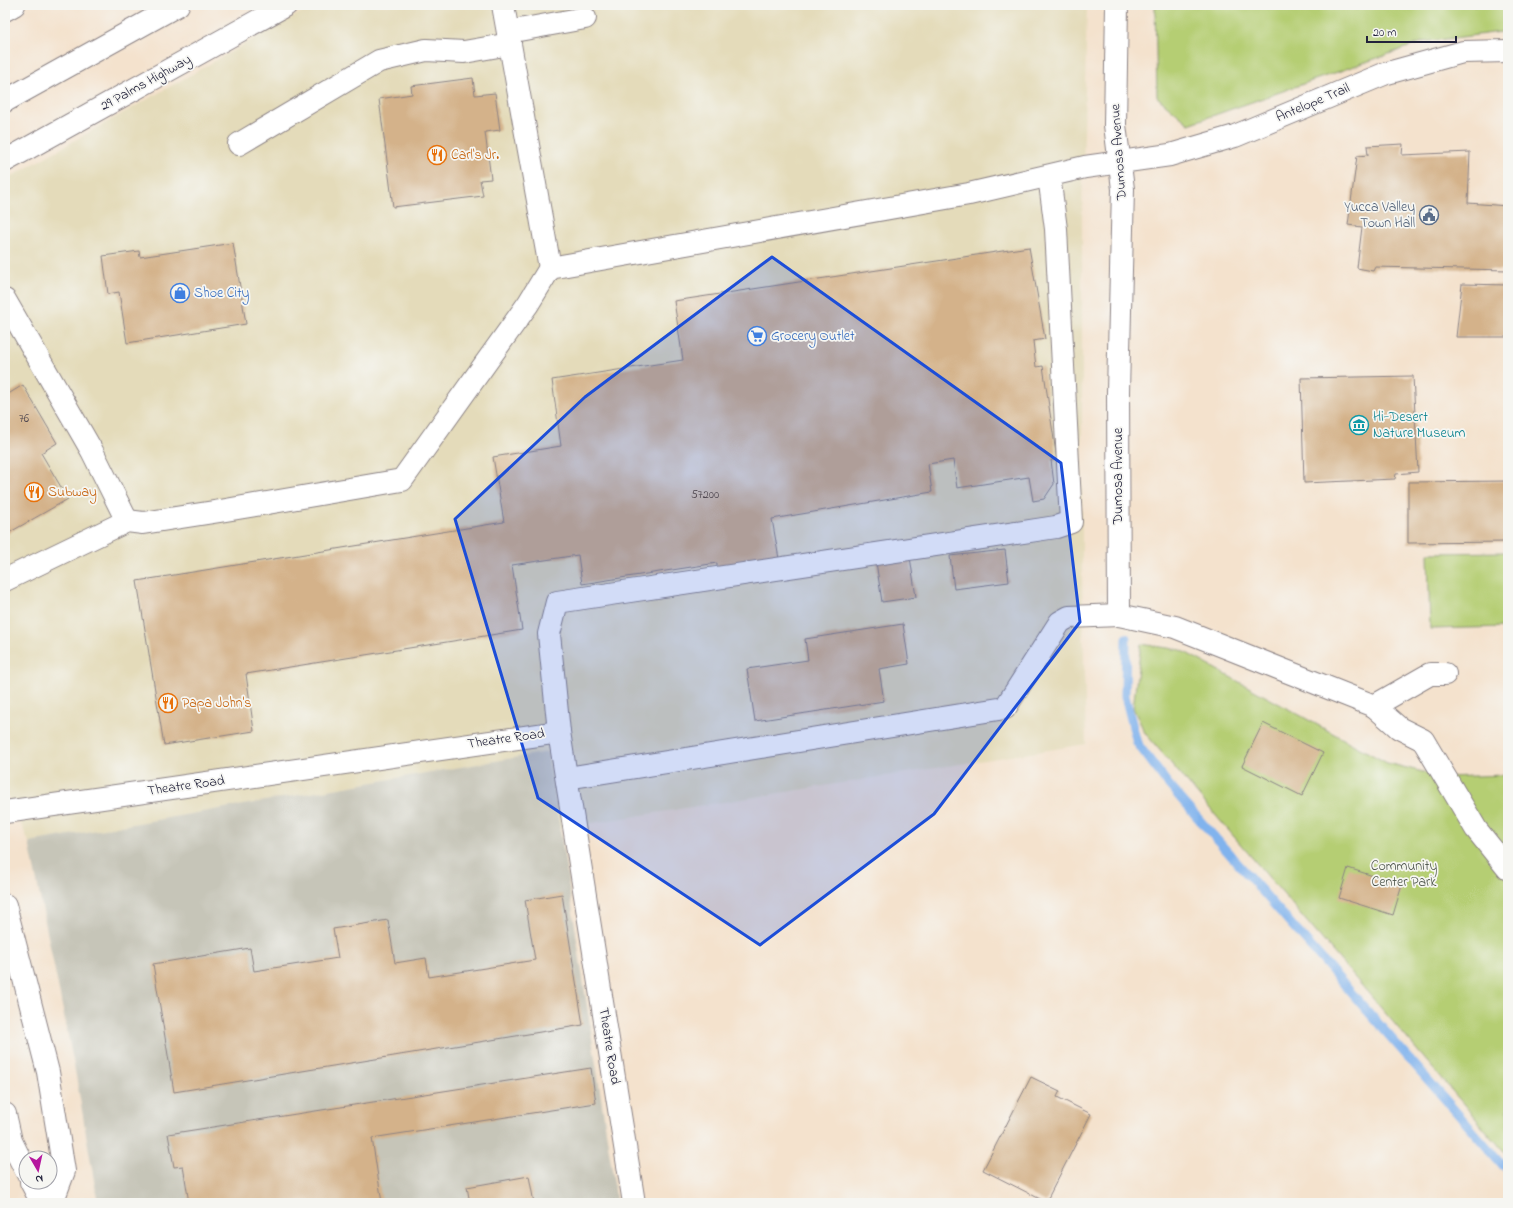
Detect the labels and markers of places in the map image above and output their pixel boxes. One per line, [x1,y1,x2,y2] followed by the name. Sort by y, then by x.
[426,144,448,166] restaurant icon: Carl's Jr.
[451,145,499,166] place label: Carl's Jr.
[1344,197,1415,234] place label: Yucca Valley Town Hall
[1418,204,1440,226] public building icon: Yucca Valley Town Hall
[169,282,191,304] shop icon: Shoe City
[194,283,250,305] place label: Shoe City
[746,325,768,347] supermarket icon: Grocery Outlet
[771,326,855,348] place label: Grocery Outlet
[1373,407,1466,444] place label: Hi-Desert Nature Museum
[1348,414,1370,436] museum icon: Hi-Desert Nature Museum
[23,481,45,503] restaurant icon: Subway
[48,482,97,504] place label: Subway
[157,692,179,714] restaurant icon: Papa John's
[182,693,251,714] place label: Papa John's

